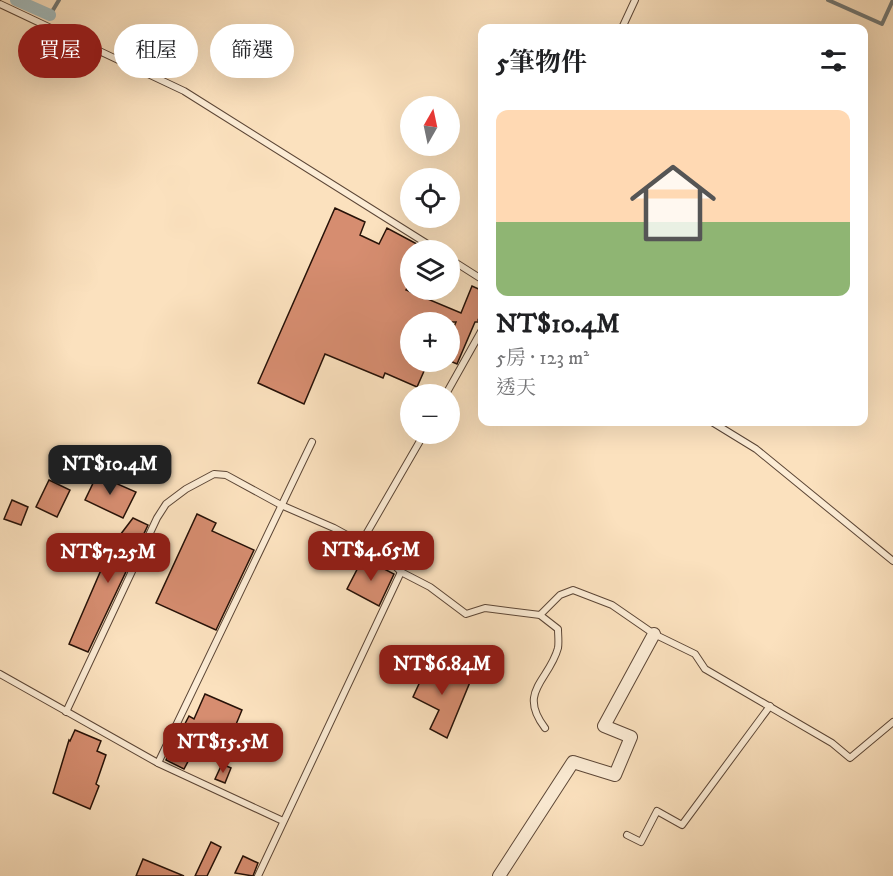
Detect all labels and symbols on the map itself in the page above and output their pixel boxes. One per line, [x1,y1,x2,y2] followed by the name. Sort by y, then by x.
[400,96,460,156] north arrow
[48,445,172,496] pin: NT$10.4M
[309,531,433,582] pin: NT$4.65M
[46,533,170,584] pin: NT$7.25M
[380,645,504,696] pin: NT$6.84M
[161,723,285,774] pin: NT$15.5M

